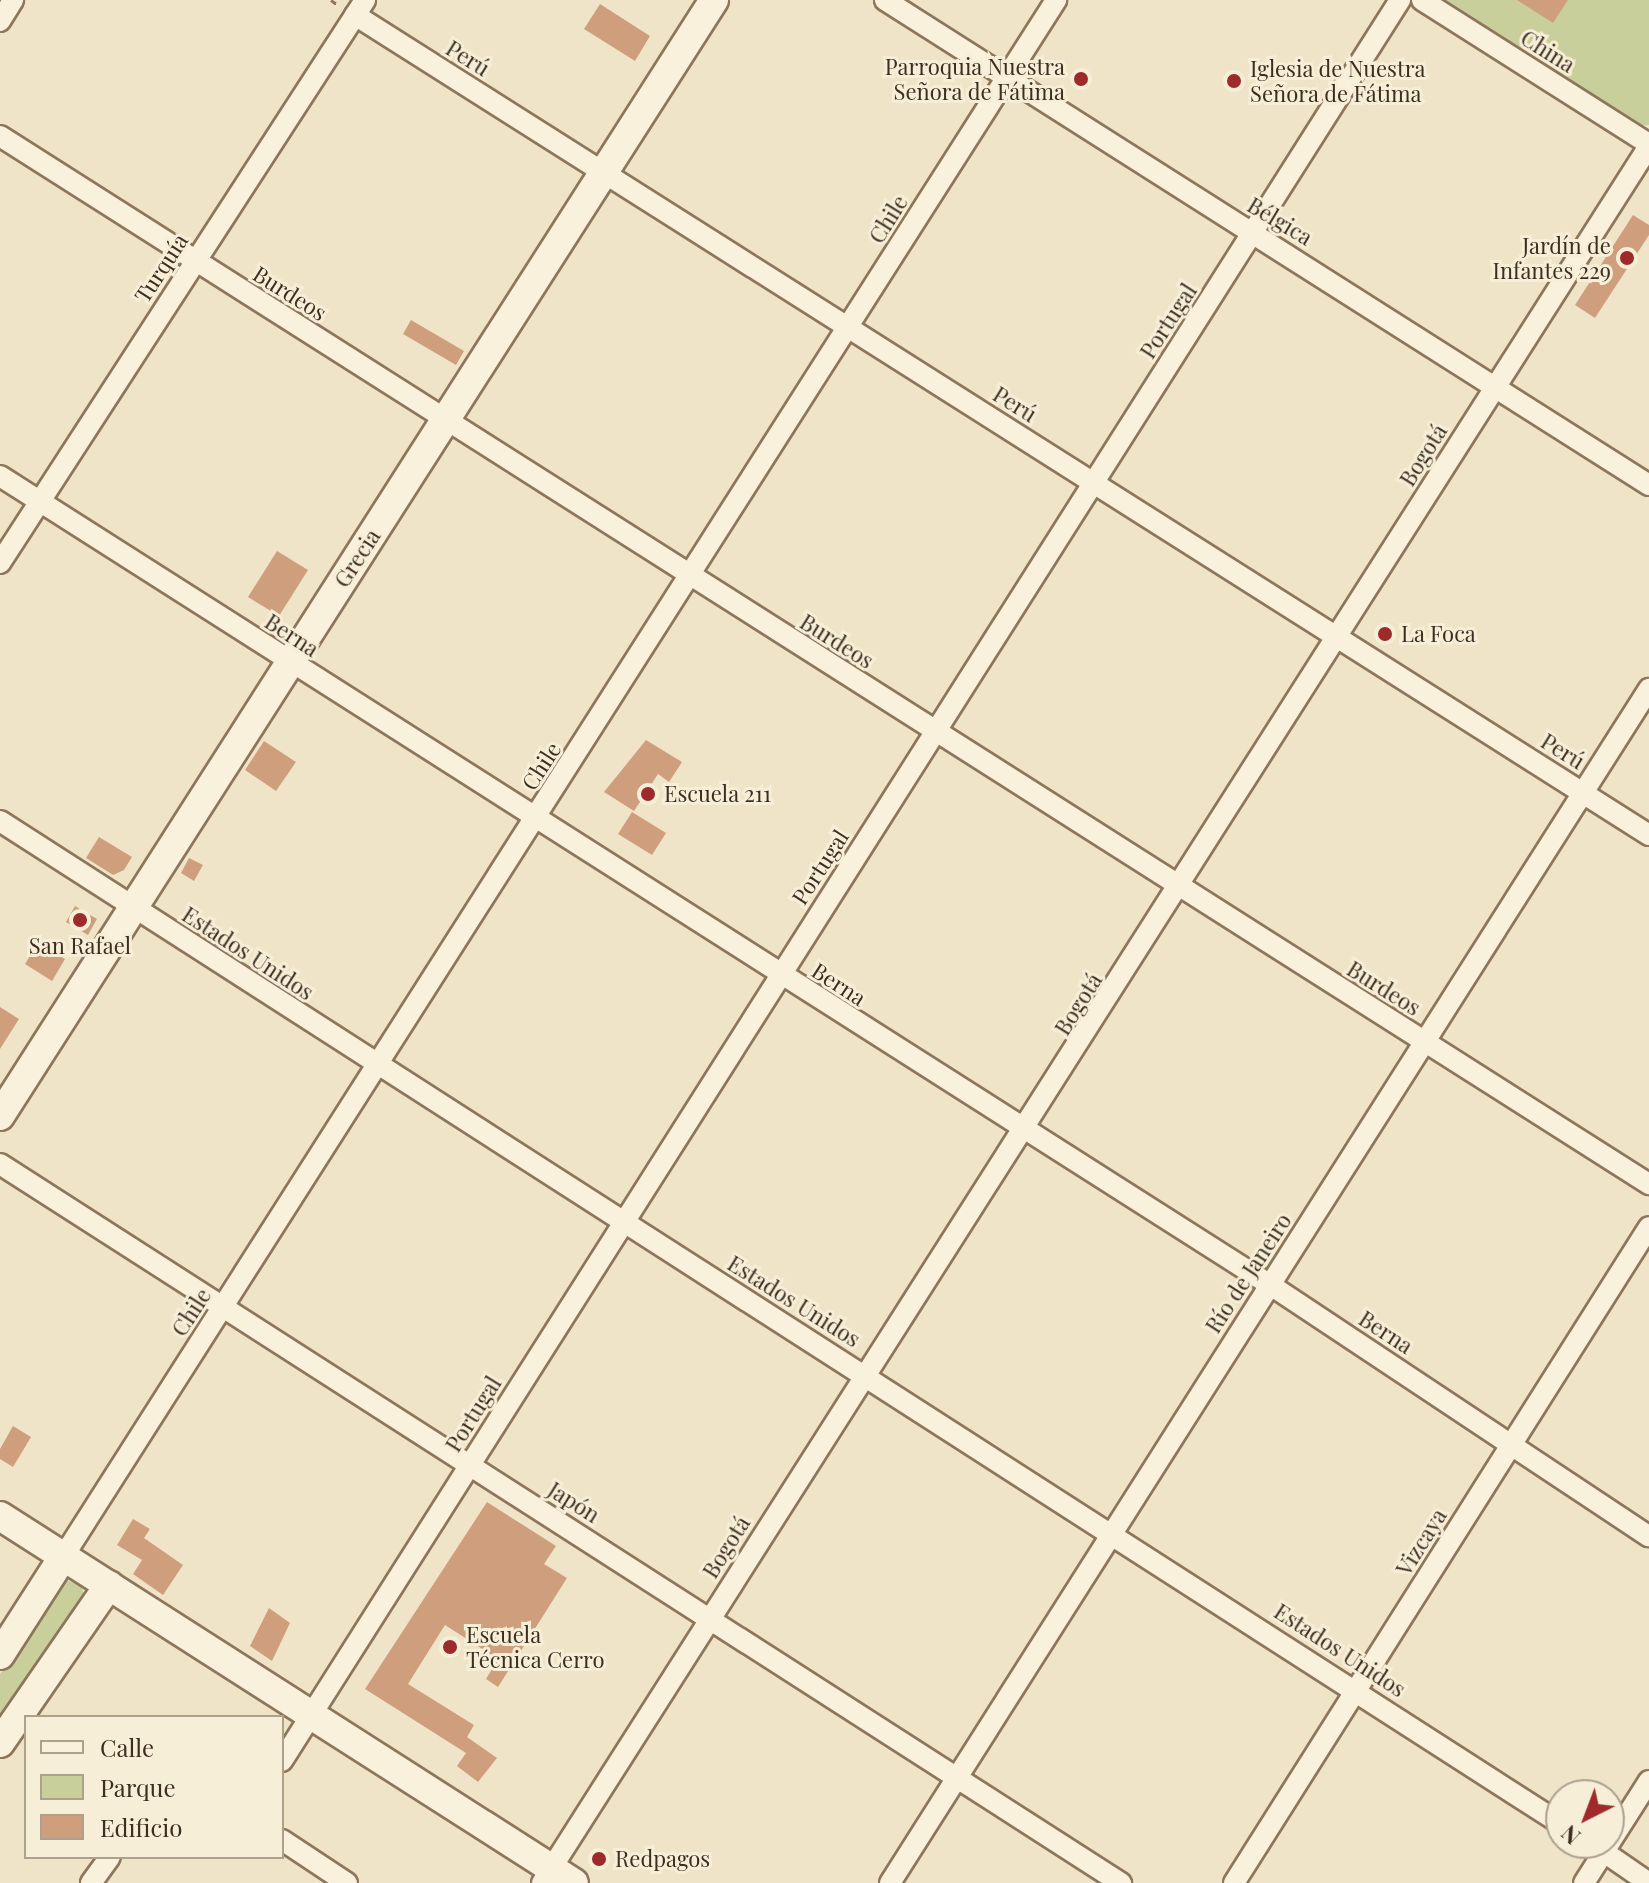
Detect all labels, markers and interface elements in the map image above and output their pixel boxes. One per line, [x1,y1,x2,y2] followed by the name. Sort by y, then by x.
[1516,24,1580,78] street label: China
[441,35,495,81] street label: Perú
[885,53,1065,104] place label: Parroquia Nuestra Señora de Fátima
[1250,55,1426,106] place label: Iglesia de Nuestra Señora de Fátima
[1072,70,1090,88] marker: Parroquia Nuestra Señora de Fátima
[1225,72,1243,90] marker: Iglesia de Nuestra Señora de Fátima
[863,190,913,248] street label: Chile
[1243,191,1317,251] street label: Bélgica
[129,229,193,307] street label: Turquía
[1493,232,1611,284] place label: Jardín de Infantes 229
[1618,249,1636,267] marker: Jardín de Infantes 229
[248,260,332,326] street label: Burdeos
[1134,279,1202,363] street label: Portugal
[988,381,1042,427] street label: Perú
[1394,419,1452,491] street label: Bogotá
[328,524,386,592] street label: Grecia
[260,608,324,662] street label: Berna
[795,608,879,674] street label: Burdeos
[1401,621,1476,647] place label: La Foca
[1376,625,1394,643] marker: La Foca
[1536,728,1590,774] street label: Perú
[516,737,566,795] street label: Chile
[664,781,771,807] place label: Escuela 211
[639,785,657,803] marker: Escuela 211
[786,825,854,909] street label: Portugal
[177,901,319,1005] street label: Estados Unidos
[71,911,89,929] marker: San Rafael
[29,933,131,959] place label: San Rafael
[1342,955,1426,1021] street label: Burdeos
[807,957,871,1011] street label: Berna
[1049,968,1107,1040] street label: Bogotá
[1200,1208,1296,1338] street label: Río de Janeiro
[723,1250,865,1352] street label: Estados Unidos
[166,1283,216,1341] street label: Chile
[1354,1305,1418,1359] street label: Berna
[440,1372,506,1456] street label: Portugal
[543,1476,605,1528] street label: Japón
[1390,1504,1452,1580] street label: Vizcaya
[697,1511,755,1583] street label: Bogotá
[1269,1598,1411,1702] street label: Estados Unidos
[466,1621,605,1672] place label: Escuela Técnica Cerro
[441,1638,459,1656] marker: Escuela Técnica Cerro
[24,1715,284,1859] legend
[100,1731,154,1763] text: Calle
[100,1771,176,1803] text: Parque
[1545,1779,1625,1859] north arrow
[100,1811,182,1843] text: Edificio
[1554,1819,1586,1852] text: N
[615,1846,710,1872] place label: Redpagos
[590,1850,608,1868] marker: Redpagos

